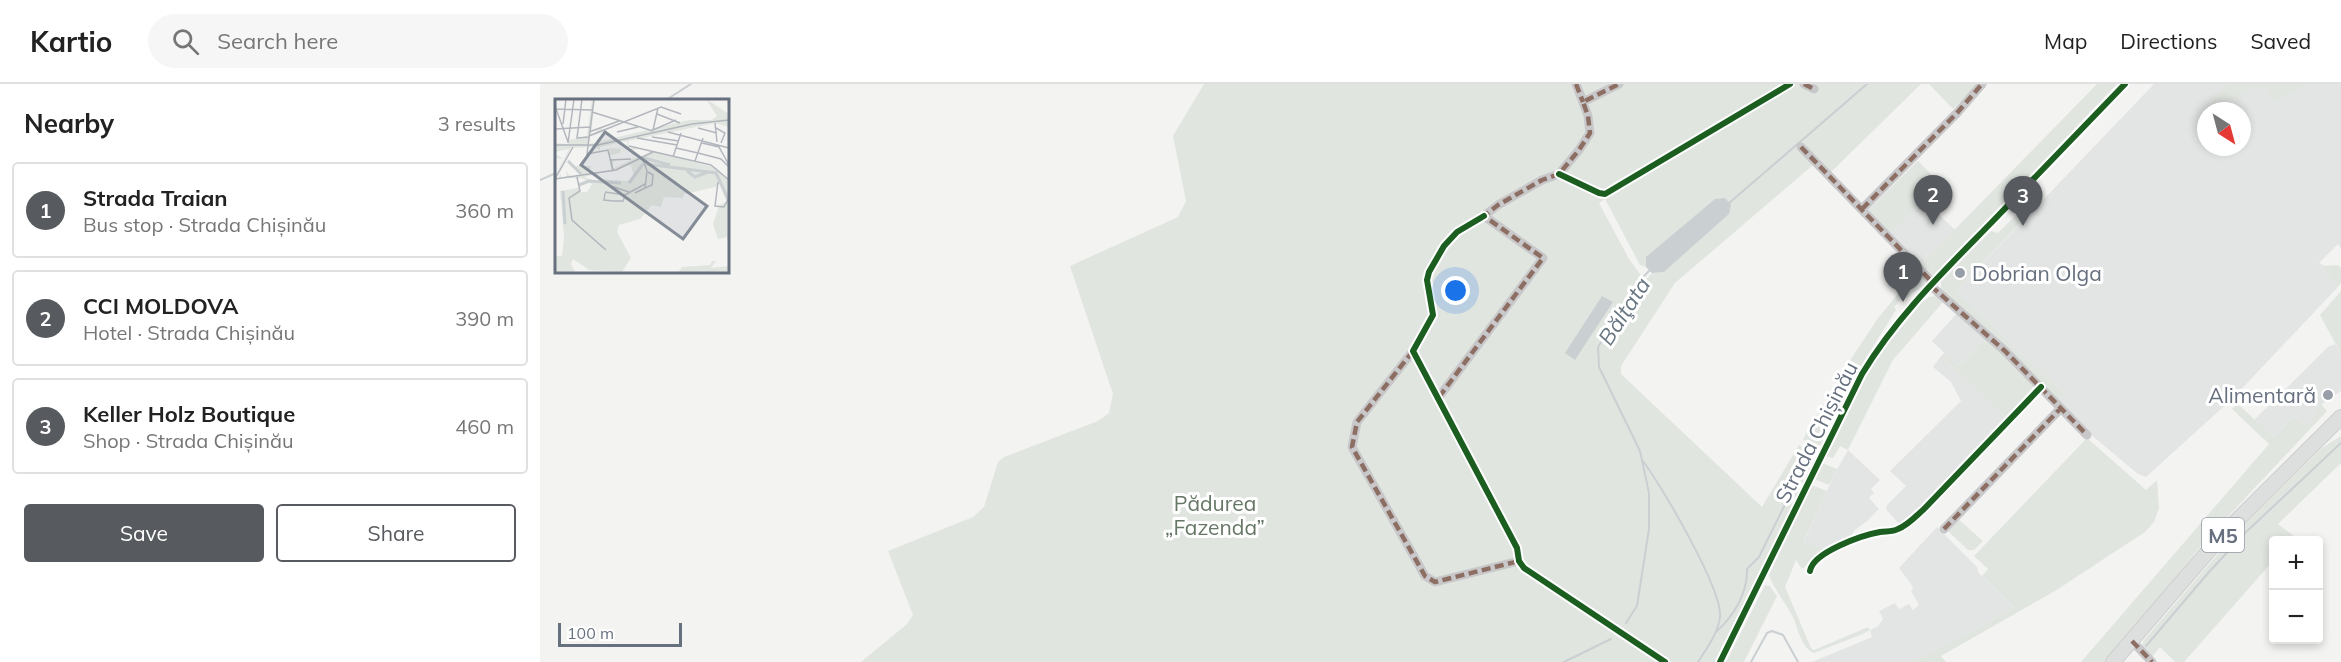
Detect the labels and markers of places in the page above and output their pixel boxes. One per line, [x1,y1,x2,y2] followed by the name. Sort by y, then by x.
[1914,176,1952,225] pin: 2
[2004,176,2042,226] pin: 3
[1884,252,1922,302] pin: 1
[1972,260,2102,286] place label: Dobrian Olga
[1953,266,1967,280] marker: Dobrian Olga
[2208,382,2316,408] place label: Alimentară
[2321,388,2335,402] marker: Alimentară

